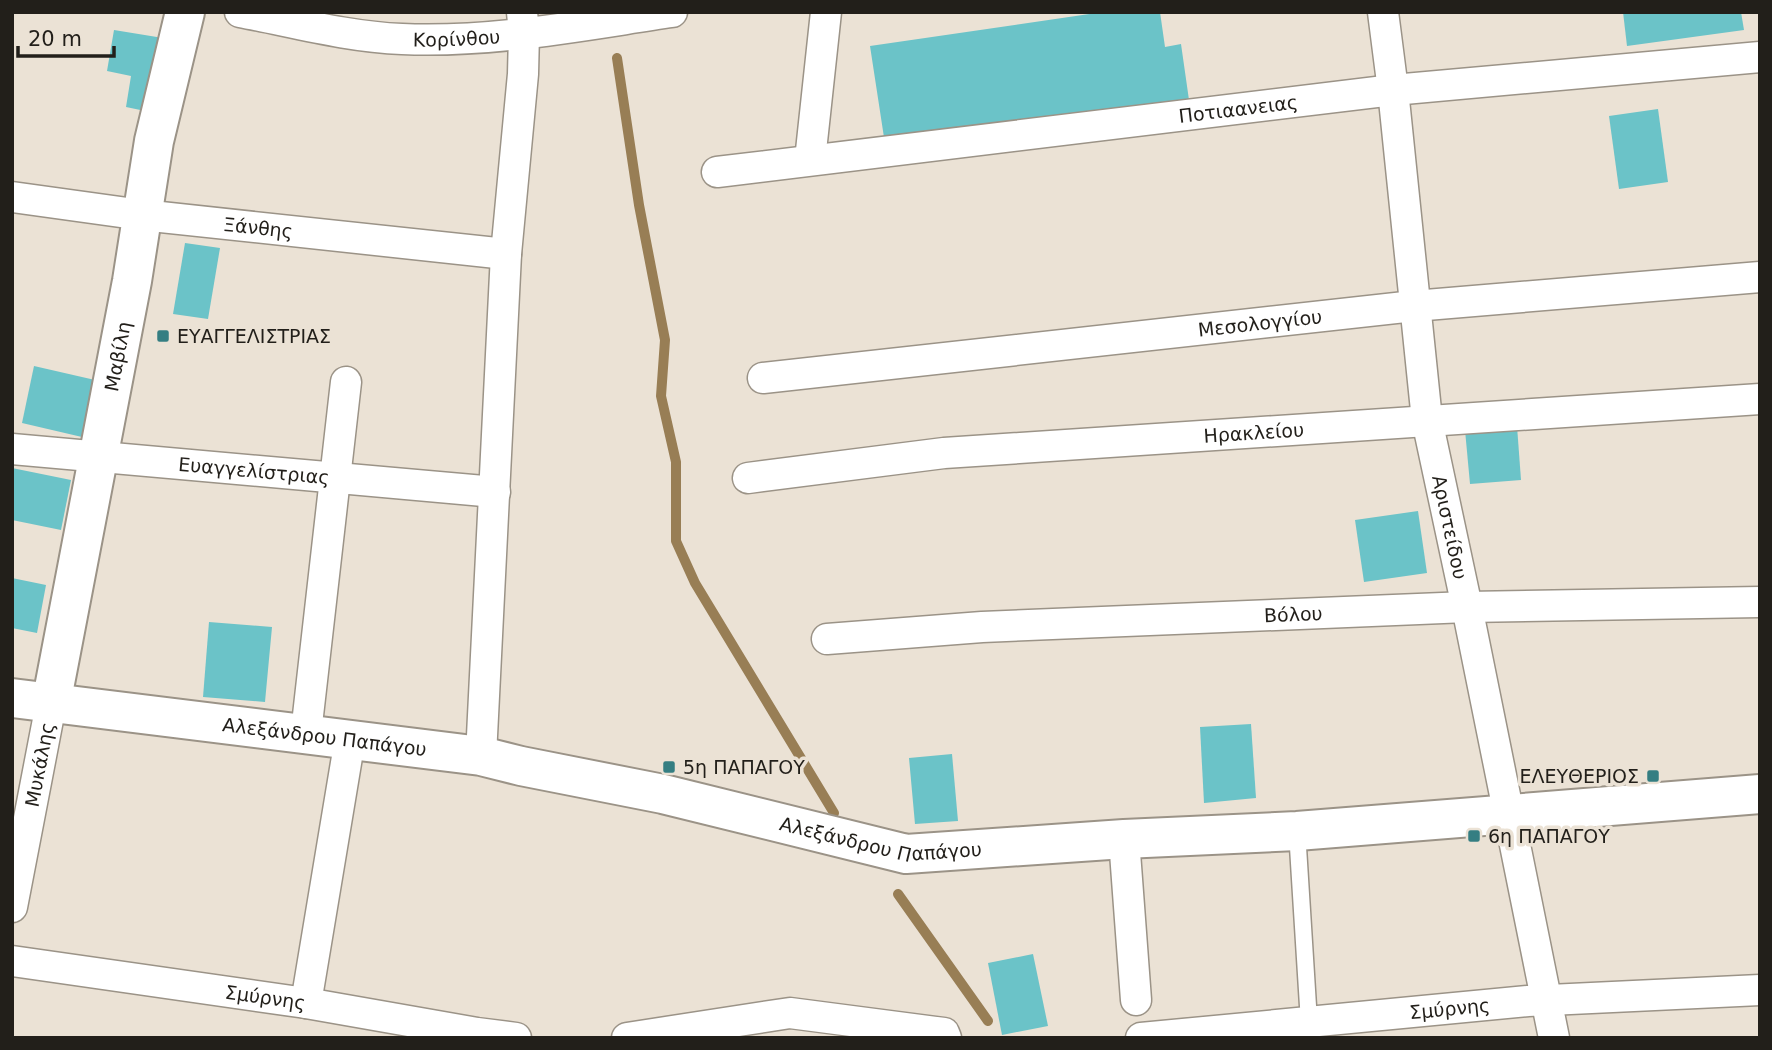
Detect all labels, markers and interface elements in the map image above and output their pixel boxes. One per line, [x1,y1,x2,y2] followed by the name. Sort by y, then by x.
[18,14,114,58] scale bar
[413,25,501,51] street label: Κορίνθου
[28,27,82,51] text: 20 m
[1177,91,1299,127] street label: Ποτιαανειας
[222,213,294,242] street label: Ξάνθης
[1197,305,1323,341] street label: Μεσολογγίου
[100,319,135,393] street label: Μαβίλη
[177,325,331,347] place label: ΕΥΑΓΓΕΛΙΣΤΡΙΑΣ
[155,328,171,344] marker: ΕΥΑΓΓΕΛΙΣΤΡΙΑΣ
[1203,418,1305,447] street label: Ηρακλείου
[178,453,331,488] street label: Ευαγγελίστριας
[1428,473,1472,581] street label: Αριστείδου
[1264,602,1323,626] street label: Βόλου
[221,713,428,760] street label: Αλεξάνδρου Παπάγου
[20,721,58,809] street label: Μυκάλης
[683,756,805,778] place label: 5η ΠΑΠΑΓΟΥ
[661,759,677,775] marker: 5η ΠΑΠΑΓΟΥ
[1519,765,1639,787] place label: ΕΛΕΥΘΕΡΙΟΣ
[1645,768,1661,784] marker: ΕΛΕΥΘΕΡΙΟΣ
[778,812,982,866] street label: Αλεξάνδρου Παπάγου
[1488,825,1610,847] place label: 6η ΠΑΠΑΓΟΥ
[1466,828,1482,844] marker: 6η ΠΑΠΑΓΟΥ
[224,981,307,1014] street label: Σμύρνης
[1408,994,1491,1023] street label: Σμύρνης

